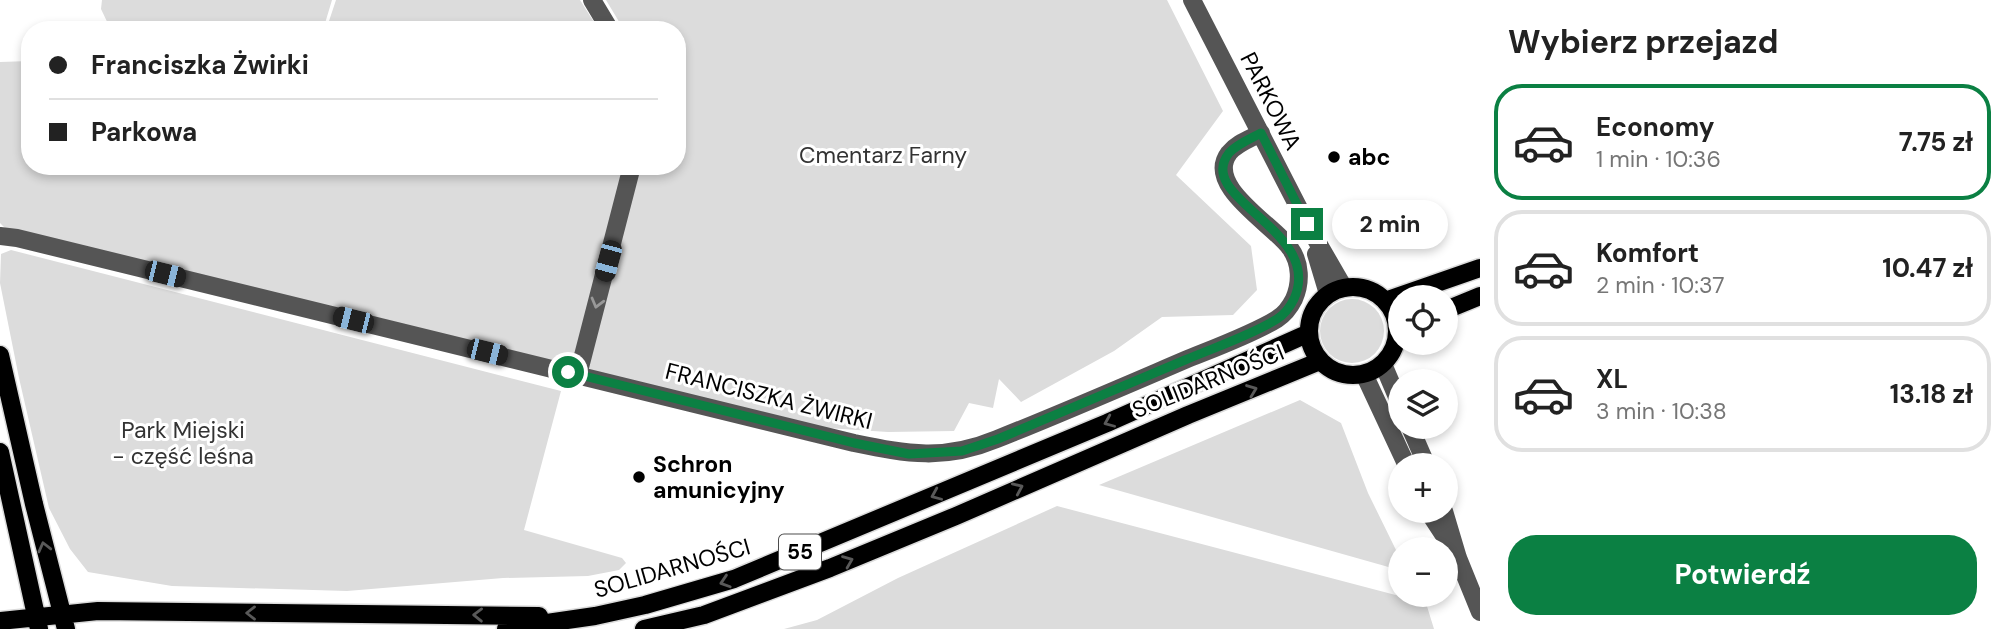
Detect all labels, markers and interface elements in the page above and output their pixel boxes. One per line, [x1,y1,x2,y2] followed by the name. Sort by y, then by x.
[1508,21,1778,63] text: Wybierz przejazd
[1234,47,1308,155] street label: PARKOWA
[91,48,309,82] text: Franciszka Żwirki
[1596,110,1714,144] text: Economy
[1512,111,1575,174] icon: car
[91,115,197,149] text: Parkowa
[1899,125,1973,159] text: 7.75 zł
[799,140,967,170] park label: Cmentarz Farny
[1348,142,1391,172] place label: abc
[1596,144,1721,174] text: 1 min · 10:36
[1326,149,1342,165] marker: abc
[1332,200,1447,248] callout: 2 min
[1291,208,1323,240] route end
[1360,209,1420,239] text: 2 min
[1596,236,1699,270] text: Komfort
[1512,237,1575,300] icon: car
[593,238,624,284] car
[1882,251,1973,285] text: 10.47 zł
[143,259,188,289] car
[1596,270,1724,300] text: 2 min · 10:37
[1388,285,1458,607] map controls
[1388,285,1458,355] button: locate
[591,297,605,309] one-way arrow
[331,305,376,335] car
[465,337,510,367] car
[1128,337,1288,425] street label: SOLIDARNOŚCI
[552,356,584,388] route start
[662,356,876,436] street label: FRANCISZKA ŻWIRKI
[1596,362,1628,396] text: XL
[1512,363,1575,426] icon: car
[1388,369,1458,439] button: layers
[1890,377,1973,411] text: 13.18 zł
[1245,384,1257,398] one-way arrow
[1596,396,1727,426] text: 3 min · 10:38
[1103,414,1115,428] one-way arrow
[112,415,254,471] park label: Park Miejski - część leśna
[653,449,785,505] place label: Schron amunicyjny
[1388,453,1458,523] button: +
[631,469,647,485] marker: Schron amunicyjny
[1011,482,1023,496] one-way arrow
[930,487,942,501] one-way arrow
[590,531,754,605] street label: SOLIDARNOŚCI
[779,534,821,570] road number: 55
[1508,535,1977,615] button: Potwierdź
[1388,537,1458,607] button: −
[38,541,52,553] one-way arrow
[841,555,853,569] one-way arrow
[720,573,732,588] one-way arrow
[245,605,255,621] one-way arrow
[472,607,483,623] one-way arrow

